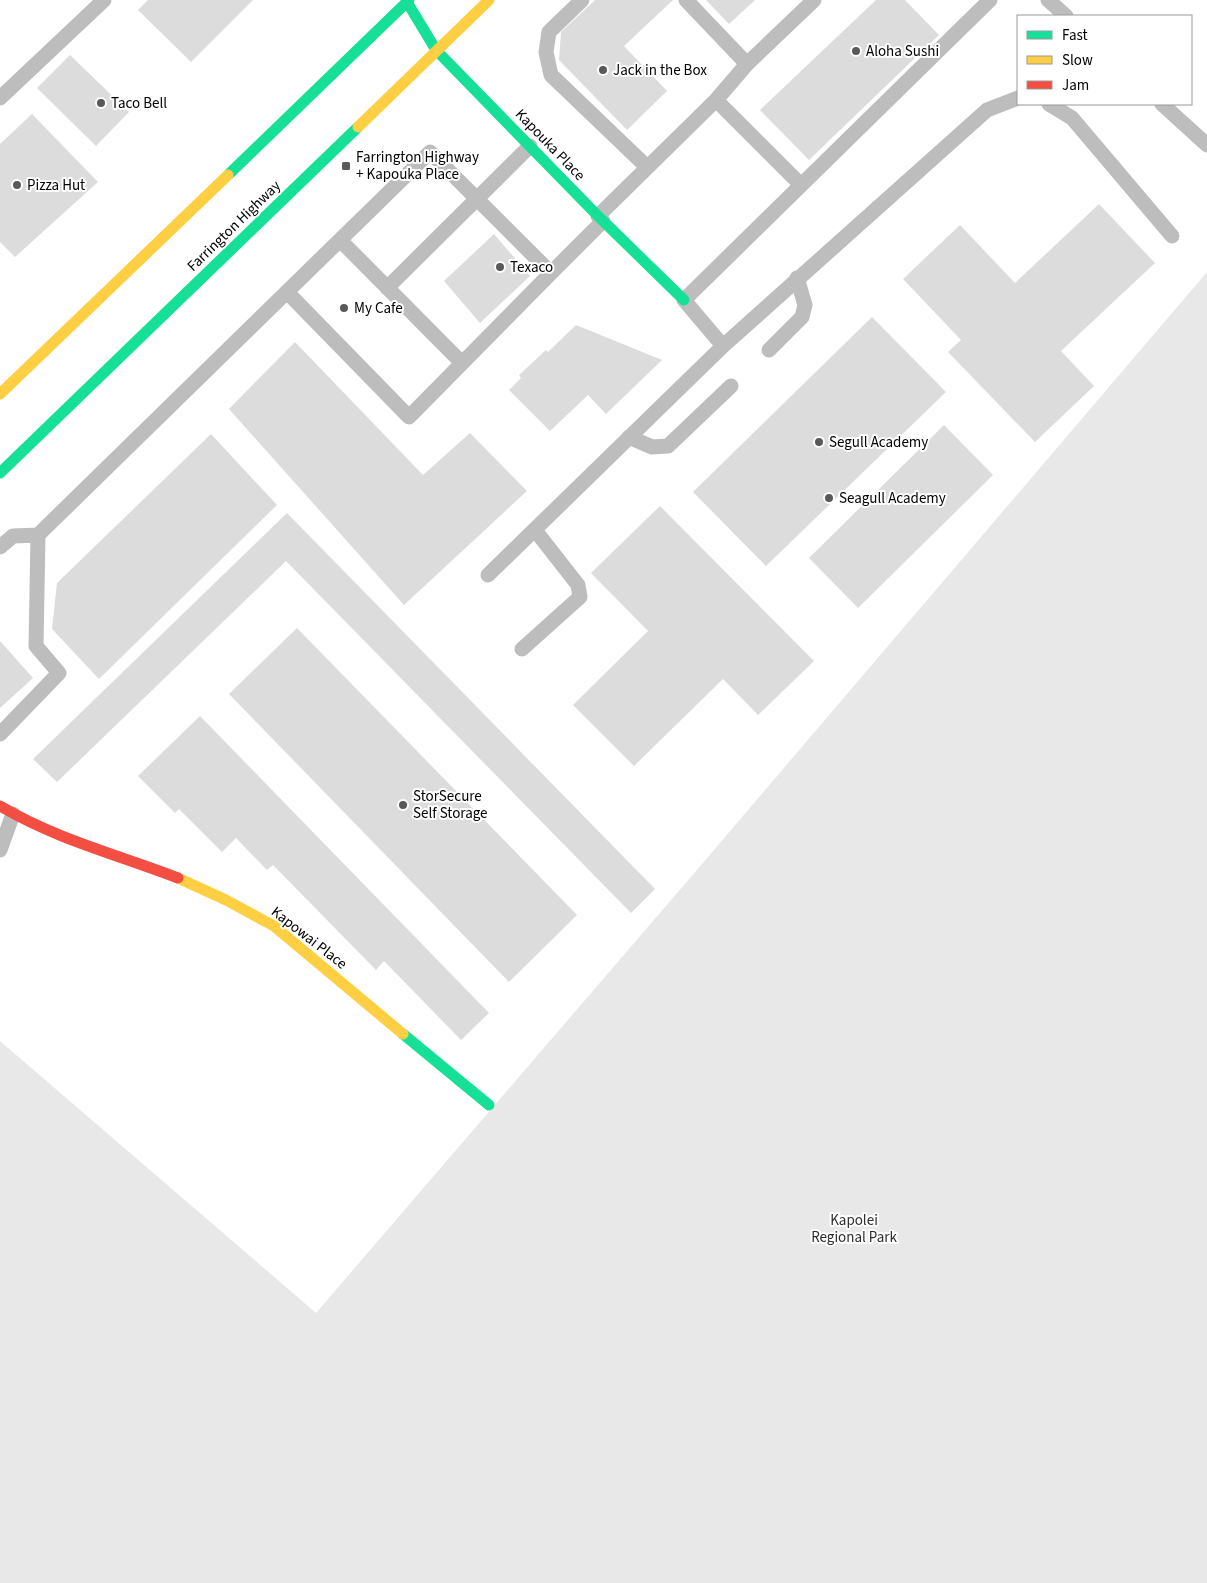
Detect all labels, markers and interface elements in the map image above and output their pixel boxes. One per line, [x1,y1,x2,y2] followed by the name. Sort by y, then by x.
[1017,15,1192,105] legend
[1062,25,1088,46] text: Fast
[866,41,939,62] place label: Aloha Sushi
[850,45,862,57] marker: Aloha Sushi
[1062,50,1093,71] text: Slow
[613,60,707,81] place label: Jack in the Box
[597,64,609,76] marker: Jack in the Box
[1062,75,1089,96] text: Jam
[111,93,167,114] place label: Taco Bell
[95,97,107,109] marker: Taco Bell
[510,104,590,186] street label: Kapouka Place
[356,147,479,185] place label: Farrington Highway + Kapouka Place
[340,160,352,172] marker: Farrington Highway + Kapouka Place
[27,175,85,196] place label: Pizza Hut
[182,176,286,276] street label: Farrington Highway
[11,179,23,191] marker: Pizza Hut
[510,257,553,278] place label: Texaco
[494,261,506,273] marker: Texaco
[354,298,403,319] place label: My Cafe
[338,302,350,314] marker: My Cafe
[829,432,928,453] place label: Segull Academy
[813,436,825,448] marker: Segull Academy
[839,488,946,509] place label: Seagull Academy
[823,492,835,504] marker: Seagull Academy
[413,786,488,824] place label: StorSecure Self Storage
[397,799,409,811] marker: StorSecure Self Storage
[267,902,351,974] street label: Kapowai Place
[811,1210,897,1248] park label: Kapolei Regional Park

